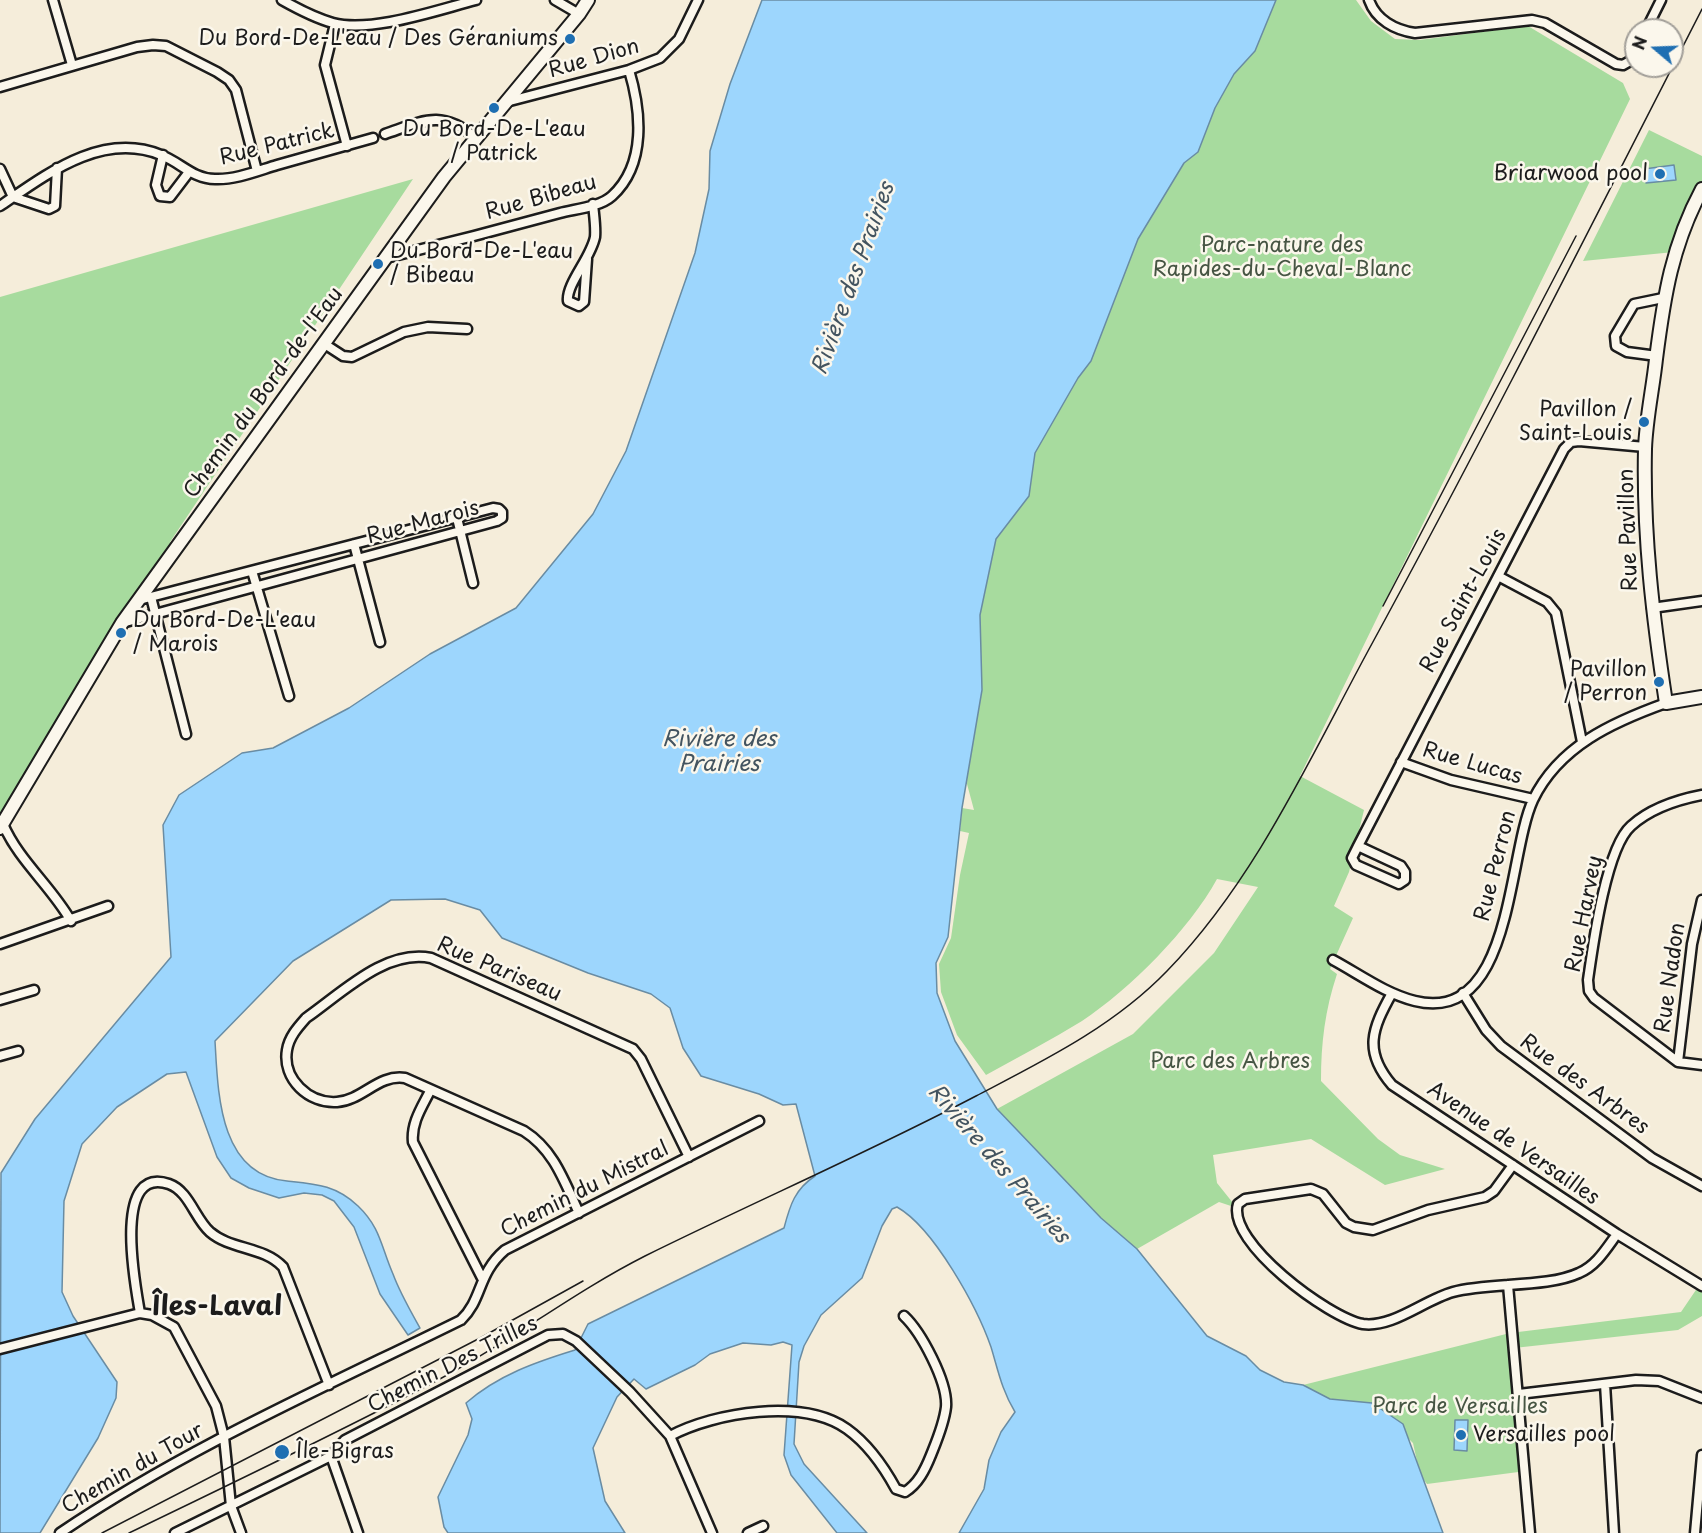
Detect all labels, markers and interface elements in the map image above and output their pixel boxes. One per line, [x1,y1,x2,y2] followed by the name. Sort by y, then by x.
[1624,18,1684,78] north arrow
[199,26,558,52] place label: Du Bord-De-L'eau / Des Géraniums
[563,32,577,46] marker: Du Bord-De-L'eau / Des Géraniums
[1625,33,1652,53] text: N
[546,34,642,84] street label: Rue Dion
[487,101,501,115] marker: Du Bord-De-L'eau / Patrick
[402,117,586,167] place label: Du Bord-De-L'eau / Patrick
[217,119,337,171] street label: Rue Patrick
[1493,161,1648,187] place label: Briarwood pool
[1653,167,1667,181] marker: Briarwood pool
[482,170,600,226] street label: Rue Bibeau
[807,180,901,378] water label: Rivière des Prairies
[1153,233,1411,283] park label: Parc-nature des Rapides-du-Cheval-Blanc
[390,239,573,289] place label: Du Bord-De-L'eau / Bibeau
[371,257,385,271] marker: Du Bord-De-L'eau / Bibeau
[179,283,349,503] street label: Chemin du Bord-de-l'Eau
[1519,397,1632,447] place label: Pavillon / Saint-Louis
[1637,415,1651,429] marker: Pavillon / Saint-Louis
[1614,468,1644,592] street label: Rue Pavillon
[364,496,482,550] street label: Rue Marois
[1416,525,1512,677] street label: Rue Saint-Louis
[133,608,316,658] place label: Du Bord-De-L'eau / Marois
[114,626,128,640] marker: Du Bord-De-L'eau / Marois
[1564,657,1647,707] place label: Pavillon / Perron
[1652,675,1666,689] marker: Pavillon / Perron
[662,727,776,778] water label: Rivière des Prairies
[1419,738,1525,790] street label: Rue Lucas
[1470,808,1522,924] street label: Rue Perron
[1561,854,1609,974] street label: Rue Harvey
[1651,921,1691,1035] street label: Rue Nadon
[433,932,565,1008] street label: Rue Pariseau
[1515,1030,1653,1140] street label: Rue des Arbres
[1150,1049,1310,1075] park label: Parc des Arbres
[1422,1077,1604,1211] street label: Avenue de Versailles
[922,1079,1074,1249] water label: Rivière des Prairies
[497,1137,673,1243] street label: Chemin du Mistral
[152,1292,282,1324] district label: Îles-Laval
[364,1311,542,1419] street label: Chemin Des Trilles
[1372,1394,1548,1420] park label: Parc de Versailles
[58,1418,208,1520] street label: Chemin du Tour
[1473,1422,1615,1448] place label: Versailles pool
[1454,1428,1468,1442] marker: Versailles pool
[296,1439,394,1465] place label: Île-Bigras
[273,1443,291,1461] marker: Île-Bigras

